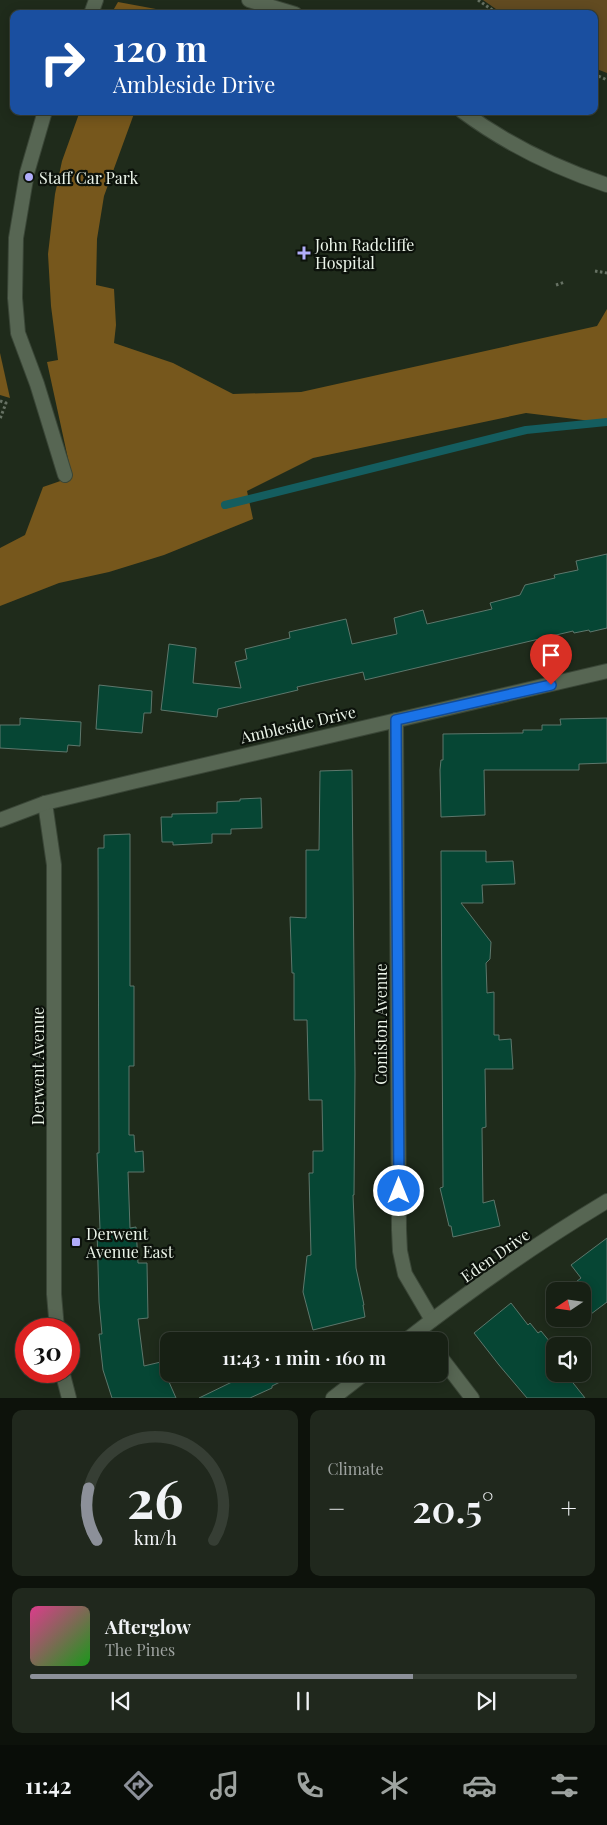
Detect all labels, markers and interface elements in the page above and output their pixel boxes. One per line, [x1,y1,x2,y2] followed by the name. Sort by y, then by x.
[113,24,207,71] text: 120 m
[30,30,95,95] icon: right
[113,69,275,99] text: Ambleside Drive
[39,167,138,188] place label: Staff Car Park
[23,171,35,183] marker: Staff Car Park
[314,234,414,273] place label: John Radcliffe Hospital
[297,246,311,260] marker: John Radcliffe Hospital
[530,634,572,685] pin
[537,641,565,669] icon: arrive
[237,700,358,748] street label: Ambleside Drive
[370,963,391,1085] street label: Coniston Avenue
[27,1007,48,1125] street label: Derwent Avenue
[372,1164,424,1216] position arrow
[85,1223,174,1262] place label: Derwent Avenue East
[456,1224,534,1286] street label: Eden Drive
[70,1236,82,1248] marker: Derwent Avenue East
[546,1282,591,1328] north arrow
[546,1282,591,1382] map controls
[15,1318,80,1383] speed limit sign: 30
[546,1337,591,1382] button: sound
[222,1344,386,1370] text: 11:43 · 1 min · 160 m
[328,1458,384,1479] text: Climate
[127,1463,183,1532] text: 26
[412,1482,494,1533] text: 20.5°
[328,1489,346,1526] text: −
[561,1489,577,1526] text: +
[133,1526,177,1549] text: km/h
[105,1613,191,1639] text: Afterglow
[105,1639,175,1660] text: The Pines
[107,1687,135,1715] icon: previous
[289,1687,317,1715] icon: pause
[472,1687,500,1715] icon: next
[121,1768,156,1803] icon: directions
[207,1768,242,1803] icon: music
[292,1768,327,1803] icon: phone
[377,1768,412,1803] icon: climate
[462,1768,497,1803] icon: car
[547,1768,582,1803] icon: filters
[25,1770,71,1800] text: 11:42

